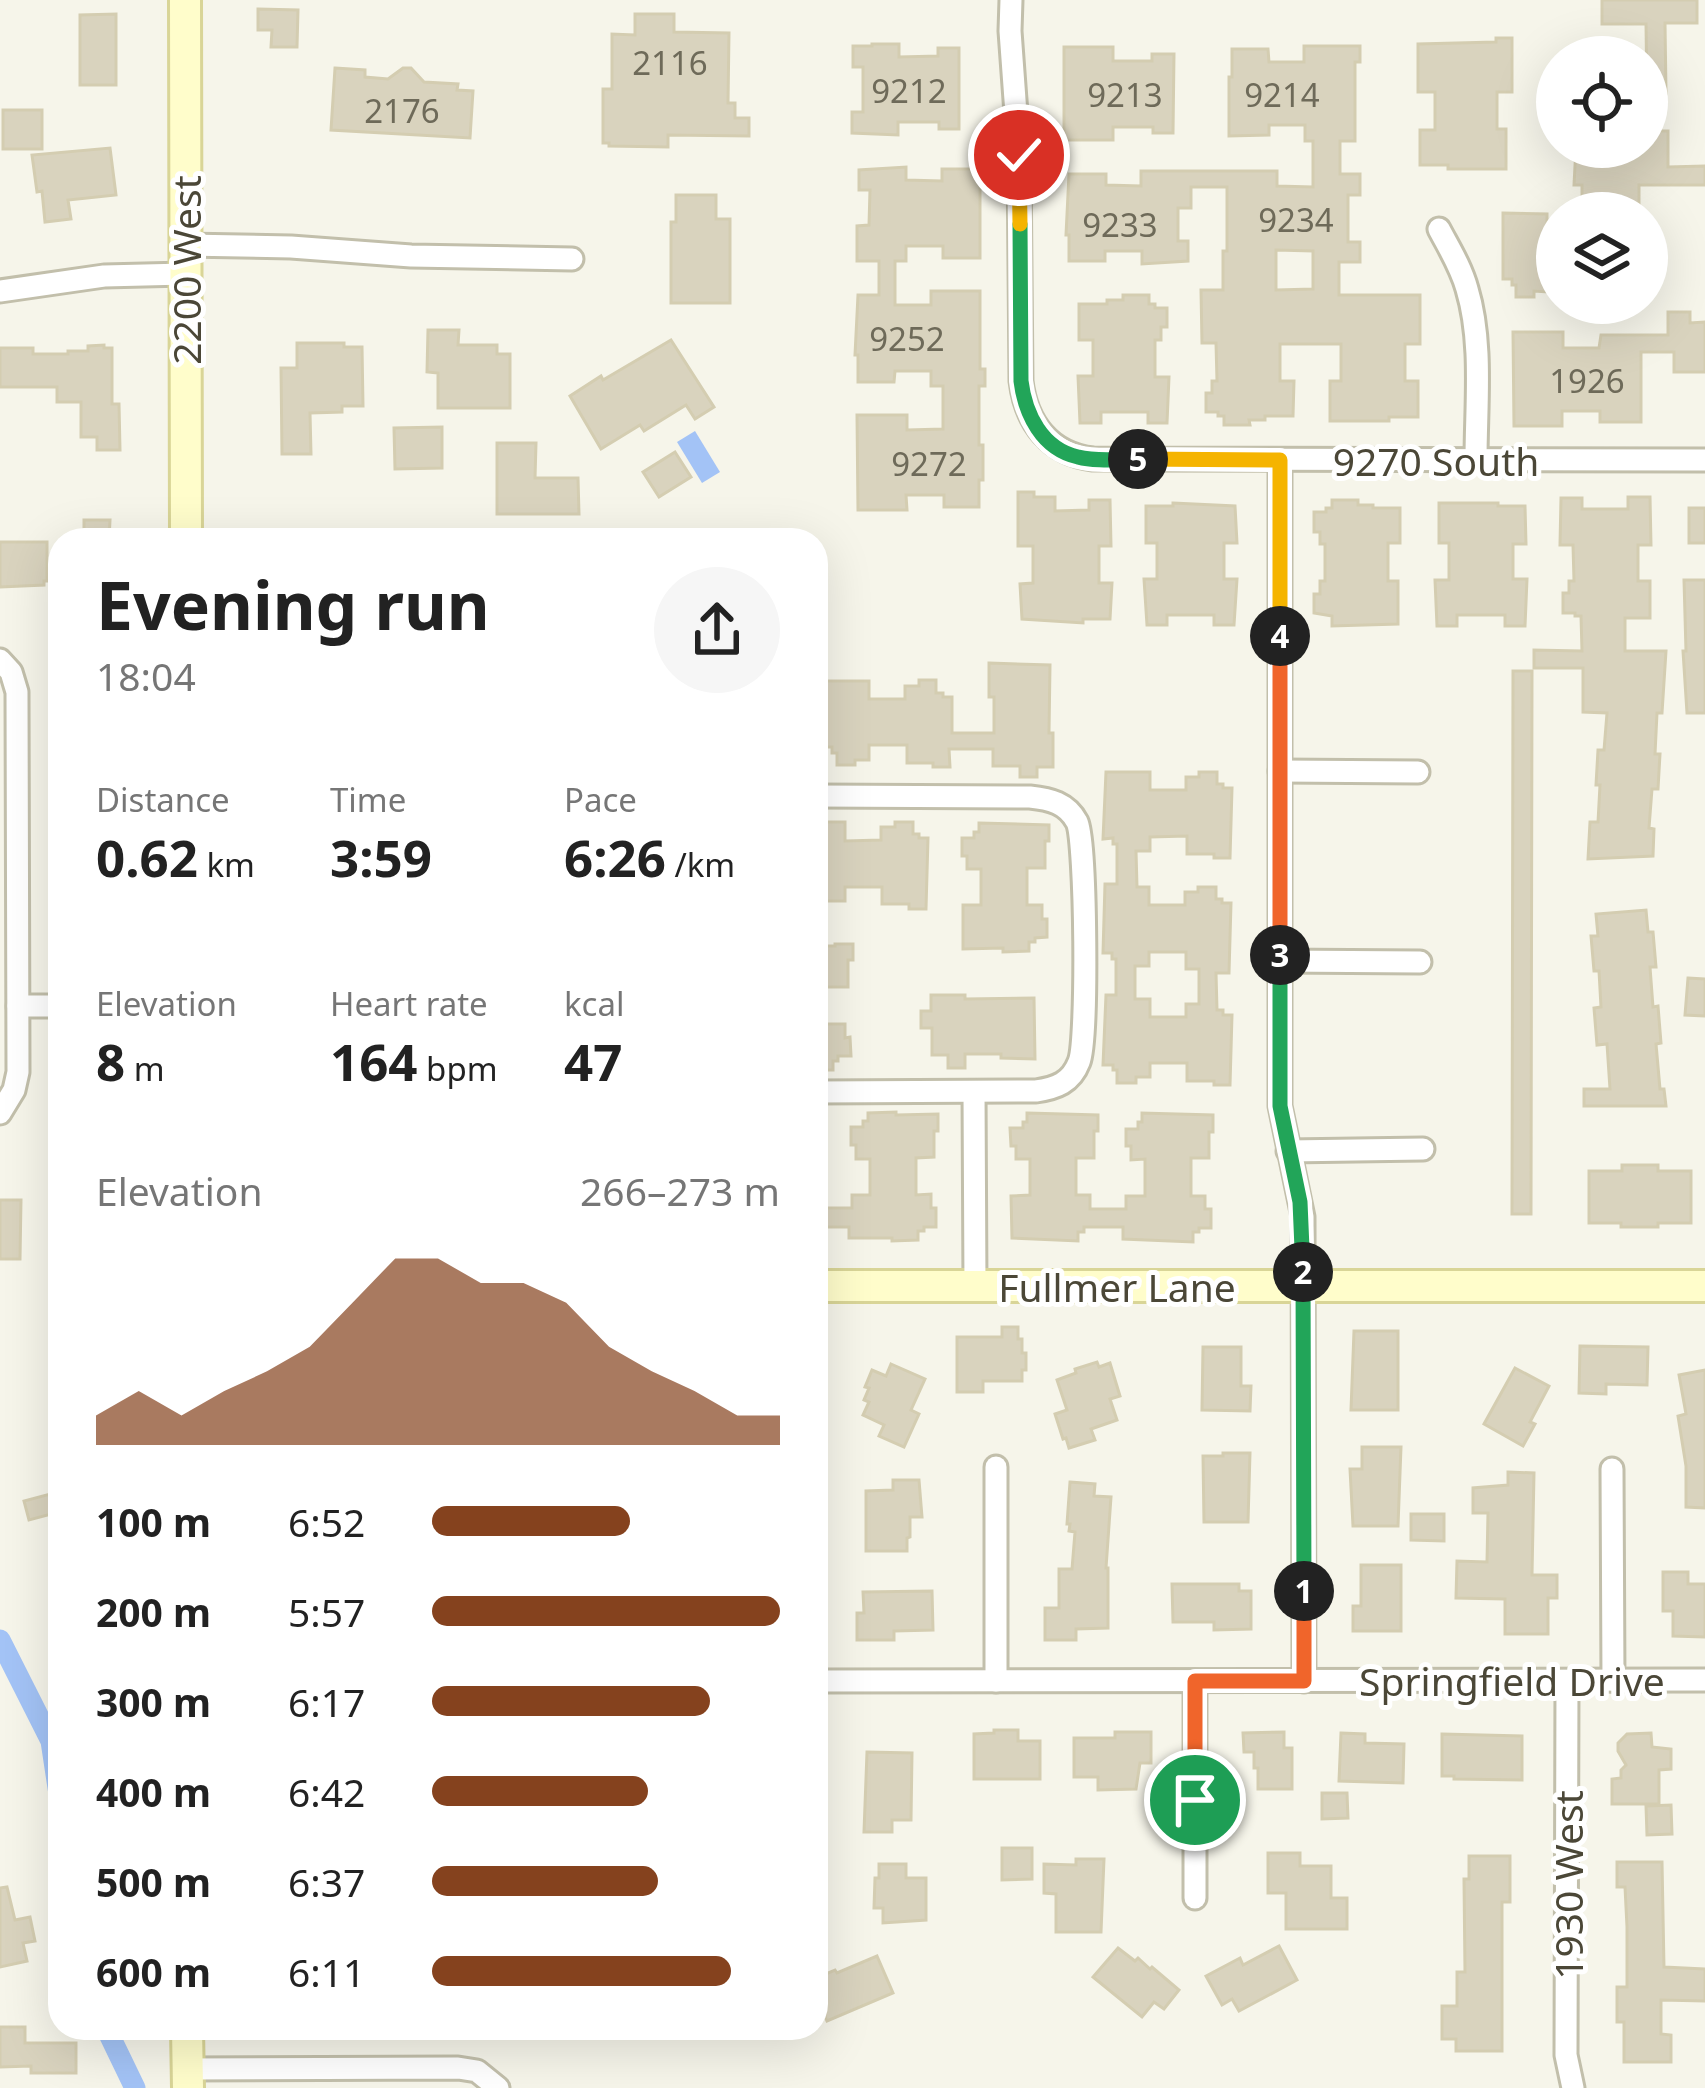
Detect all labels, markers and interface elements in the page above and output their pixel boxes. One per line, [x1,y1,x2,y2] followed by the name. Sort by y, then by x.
[1536,36,1668,324] map controls
[1536,36,1668,168] button: locate
[632,40,708,85] house number: 2116
[871,68,947,113] house number: 9212
[1087,72,1163,117] house number: 9213
[1244,72,1320,117] house number: 9214
[364,88,440,133] house number: 2176
[968,104,1070,206] pin
[986,122,1052,188] icon: check
[159,175,212,365] street label: 2200 West
[1536,192,1668,324] button: layers
[1258,197,1334,242] house number: 9234
[1082,202,1158,247] house number: 9233
[869,316,945,361] house number: 9252
[1549,358,1625,403] house number: 1926
[1108,429,1168,489] pin: 5
[1333,434,1539,487] street label: 9270 South
[1129,436,1147,481] text: 5
[891,441,967,486] house number: 9272
[96,559,490,649] text: Evening run
[654,567,780,693] button: share
[1250,606,1310,666] pin: 4
[1271,613,1289,658] text: 4
[96,649,196,702] text: 18:04
[96,777,230,822] text: Distance
[330,777,406,822] text: Time
[564,777,637,822] text: Pace
[96,822,198,892] text: 0.62
[330,822,432,892] text: 3:59
[564,822,666,892] text: 6:26
[198,842,255,887] text: km
[666,842,735,887] text: /km
[1250,925,1310,985] pin: 3
[1271,932,1289,977] text: 3
[96,981,237,1026] text: Elevation
[330,981,488,1026] text: Heart rate
[564,981,625,1026] text: kcal
[96,1026,125,1096] text: 8
[330,1026,418,1096] text: 164
[564,1026,622,1096] text: 47
[125,1046,165,1091] text: m
[418,1046,498,1091] text: bpm
[96,1164,263,1217] text: Elevation
[580,1164,780,1217] text: 266–273 m
[1273,1242,1333,1302] pin: 2
[1294,1249,1312,1294] text: 2
[998,1260,1236,1313] street label: Fullmer Lane
[96,1495,211,1548] text: 100 m
[288,1495,365,1548] text: 6:52
[1274,1561,1334,1621] pin: 1
[1295,1568,1313,1613] text: 1
[96,1585,211,1638] text: 200 m
[288,1585,365,1638] text: 5:57
[1359,1654,1665,1707] street label: Springfield Drive
[96,1675,211,1728] text: 300 m
[288,1675,365,1728] text: 6:17
[1144,1749,1246,1851] pin
[96,1765,211,1818] text: 400 m
[288,1765,365,1818] text: 6:42
[1162,1767,1228,1833] icon: arrive
[1541,1790,1594,1980] street label: 1930 West
[96,1855,211,1908] text: 500 m
[288,1855,365,1908] text: 6:37
[96,1945,211,1998] text: 600 m
[288,1945,365,1998] text: 6:11

